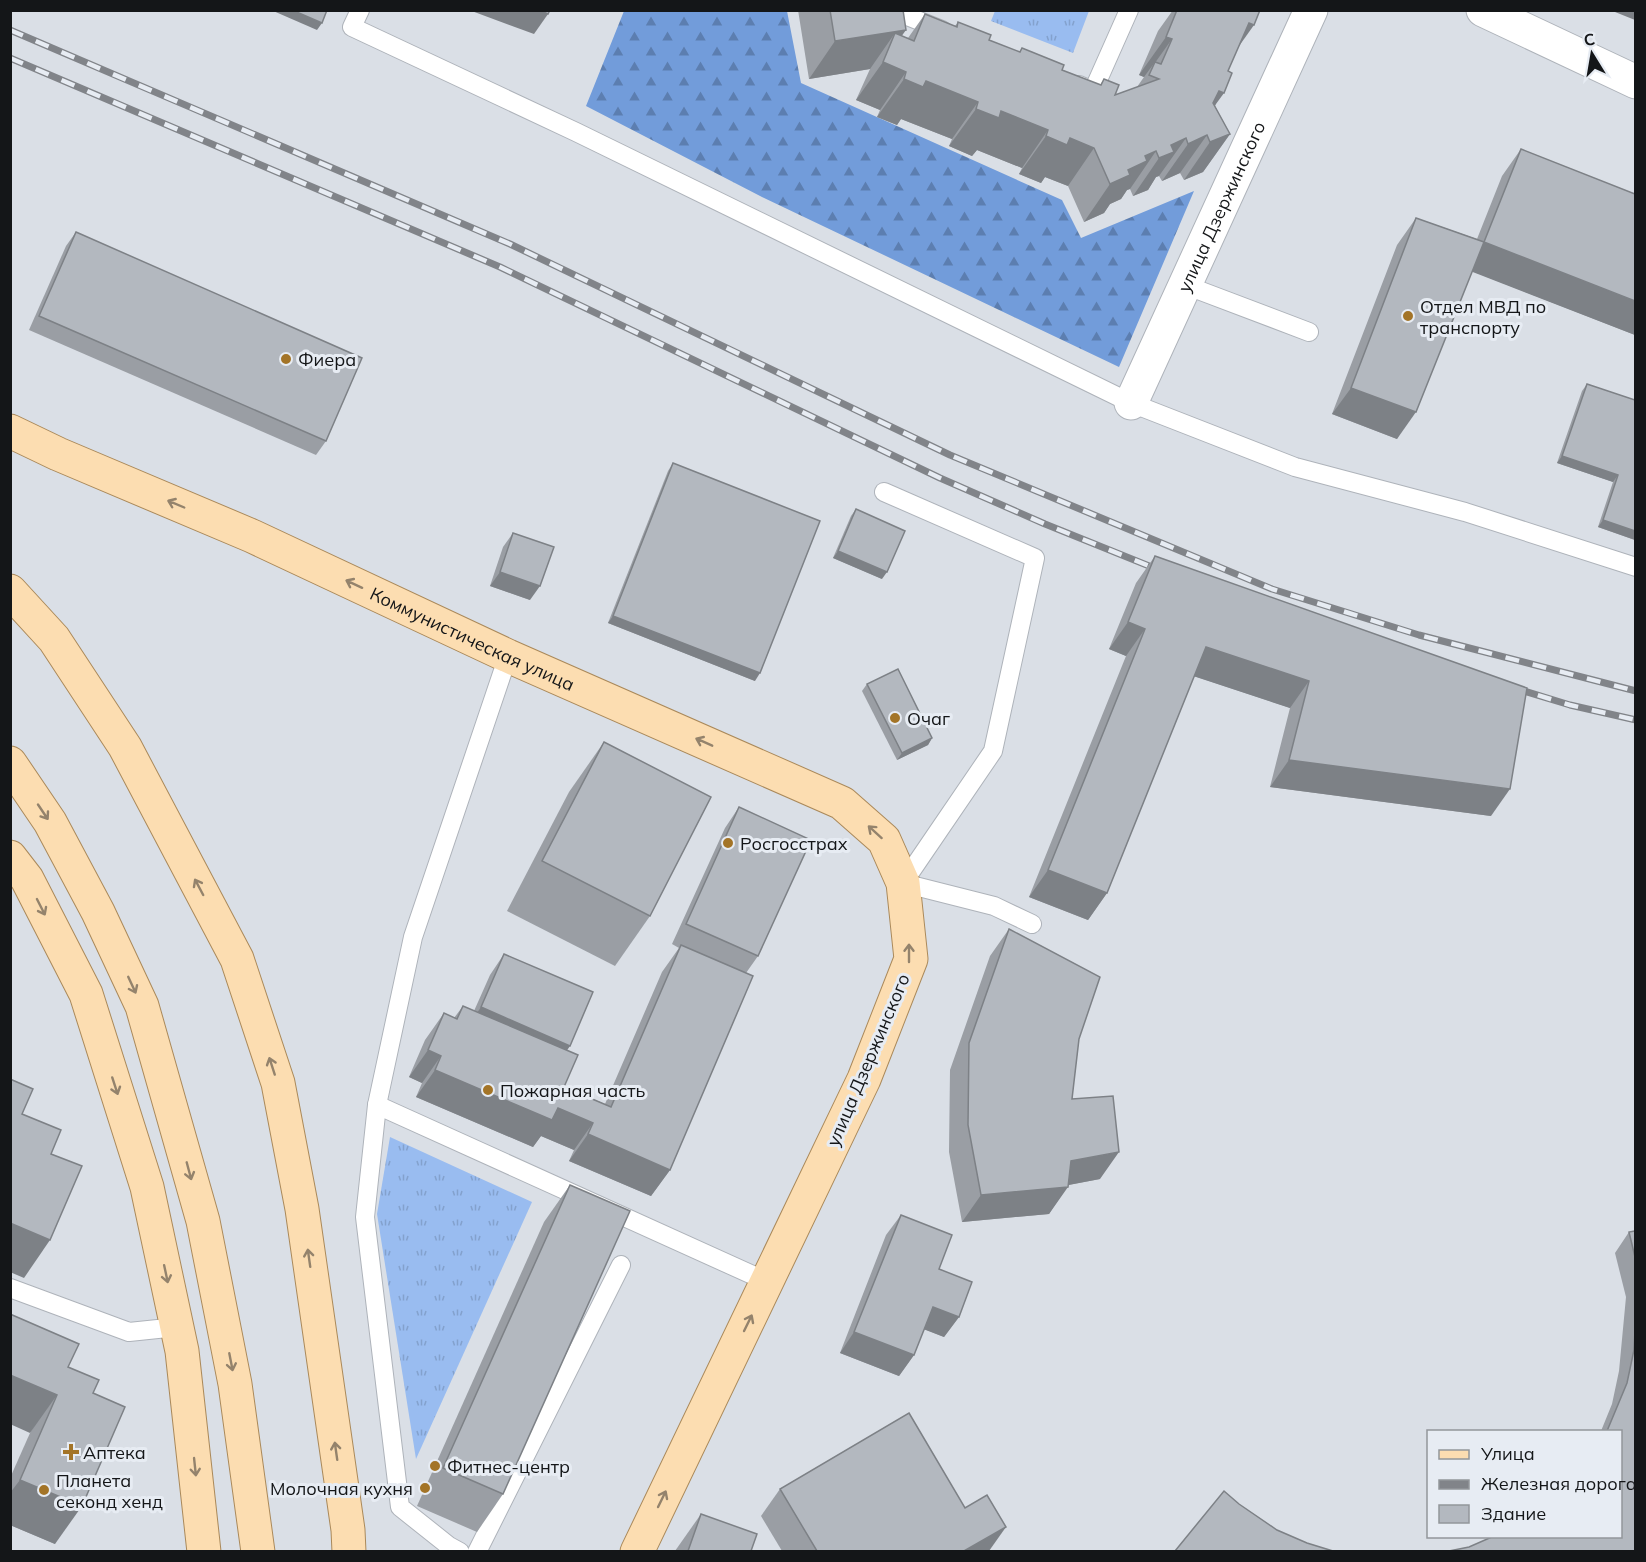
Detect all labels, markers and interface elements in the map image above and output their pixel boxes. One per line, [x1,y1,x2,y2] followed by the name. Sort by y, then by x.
[1562,24,1622,84] north arrow
[1582,28,1596,50] text: С
[1172,117,1270,296] street label: улица Дзержинского
[1420,295,1546,339] place label: Отдел МВД по транспорту
[1401,309,1415,323] marker: Отдел МВД по транспорту
[298,348,356,371] place label: Фиера
[279,352,293,366] marker: Фиера
[167,498,185,509] one-way arrow
[345,577,363,589] one-way arrow
[366,582,578,695] street label: Коммунистическая улица
[907,707,950,730] place label: Очаг
[888,711,902,725] marker: Очаг
[695,736,713,747] one-way arrow
[37,803,49,820] one-way arrow
[867,825,882,839] one-way arrow
[740,832,848,855] place label: Росгосстрах
[721,836,735,850] marker: Росгосстрах
[193,878,204,896] one-way arrow
[36,897,47,915] one-way arrow
[903,944,915,964] one-way arrow
[821,970,915,1150] street label: улица Дзержинского
[127,976,139,994] one-way arrow
[266,1057,277,1076] one-way arrow
[110,1076,121,1095] one-way arrow
[500,1079,645,1102] place label: Пожарная часть
[481,1083,495,1097] marker: Пожарная часть
[184,1162,196,1181] one-way arrow
[303,1248,314,1268] one-way arrow
[161,1264,172,1284] one-way arrow
[742,1315,754,1333] one-way arrow
[226,1352,237,1371] one-way arrow
[1427,1430,1622,1538] legend
[83,1441,146,1464] place label: Аптека
[331,1441,342,1461] one-way arrow
[1480,1442,1535,1465] text: Улица
[64,1445,78,1459] marker: Аптека
[447,1455,570,1478] place label: Фитнес-центр
[190,1457,201,1477] one-way arrow
[428,1459,442,1473] marker: Фитнес-центр
[56,1469,163,1513] place label: Планета секонд хенд
[1481,1472,1637,1495] text: Железная дорога
[270,1477,413,1500] place label: Молочная кухня
[418,1481,432,1495] marker: Молочная кухня
[37,1483,51,1497] marker: Планета секонд хенд
[657,1490,669,1508] one-way arrow
[1481,1502,1546,1525] text: Здание

